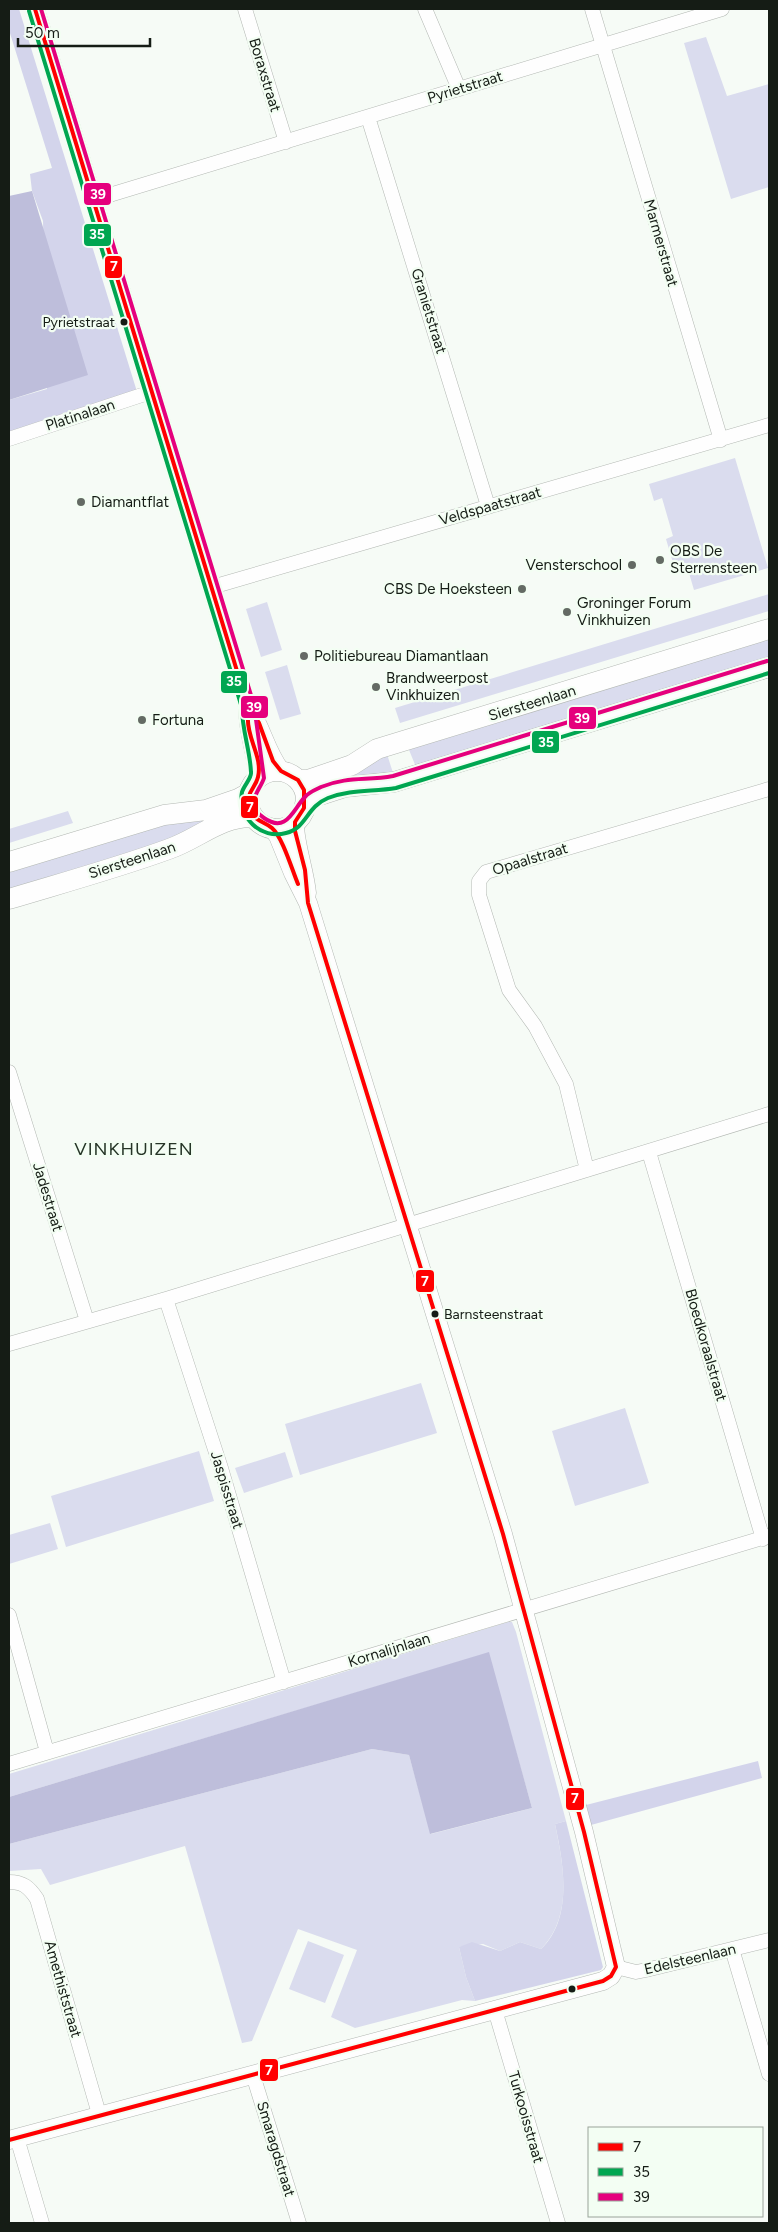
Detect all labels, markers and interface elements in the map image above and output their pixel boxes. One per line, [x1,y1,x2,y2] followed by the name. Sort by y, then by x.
[18,15,150,47] scale bar
[25,24,60,42] text: 50 m
[245,36,285,114] street label: Boraxstraat
[425,67,505,107] street label: Pyrietstraat
[83,182,112,206] line badge: 39
[90,186,106,203] text: 39
[640,197,682,289] street label: Marmerstraat
[83,223,112,247] line badge: 35
[89,226,105,243] text: 35
[104,255,123,279] line badge: 7
[110,258,118,275] text: 7
[407,266,451,356] street label: Granietstraat
[42,314,115,331] place label: Pyrietstraat
[119,317,129,327] marker: Pyrietstraat
[43,395,117,435] street label: Platinalaan
[437,483,544,529] street label: Veldspaatstraat
[91,493,169,511] place label: Diamantflat
[75,496,87,508] marker: Diamantflat
[670,542,757,577] place label: OBS De Sterrensteen
[654,554,666,566] marker: OBS De Sterrensteen
[526,556,622,574] place label: Vensterschool
[626,559,638,571] marker: Vensterschool
[384,580,512,598] place label: CBS De Hoeksteen
[516,583,528,595] marker: CBS De Hoeksteen
[577,594,691,629] place label: Groninger Forum Vinkhuizen
[561,606,573,618] marker: Groninger Forum Vinkhuizen
[314,647,488,665] place label: Politiebureau Diamantlaan
[298,650,310,662] marker: Politiebureau Diamantlaan
[386,669,489,704] place label: Brandweerpost Vinkhuizen
[220,670,248,694] line badge: 35
[226,673,242,690] text: 35
[370,681,382,693] marker: Brandweerpost Vinkhuizen
[486,681,578,725] street label: Siersteenlaan
[240,695,269,719] line badge: 39
[246,699,262,716] text: 39
[568,706,597,730] line badge: 39
[574,710,590,727] text: 39
[152,711,204,729] place label: Fortuna
[136,714,148,726] marker: Fortuna
[531,730,560,754] line badge: 35
[538,734,554,751] text: 35
[240,795,259,819] line badge: 7
[246,799,254,816] text: 7
[86,837,178,883] street label: Siersteenlaan
[490,839,570,879] street label: Opaalstraat
[74,1138,194,1160] district label: VINKHUIZEN
[29,1160,67,1234] street label: Jadestraat
[415,1269,435,1293] line badge: 7
[421,1273,429,1290] text: 7
[681,1287,731,1404] street label: Bloedkoraalstraat
[444,1306,543,1323] place label: Barnsteenstraat
[430,1309,440,1319] marker: Barnsteenstraat
[207,1449,247,1531] street label: Jaspisstraat
[346,1629,432,1671] street label: Kornalijnlaan
[565,1787,585,1811] line badge: 7
[571,1790,579,1807] text: 7
[41,1938,86,2040] street label: Amethiststraat
[642,1940,738,1978] street label: Edelsteenlaan
[567,1984,577,1994] unlabelled marker
[259,2058,279,2082] line badge: 7
[265,2062,273,2079] text: 7
[504,2069,548,2165] street label: Turkooisstraat
[253,2099,299,2199] street label: Smaragdstraat
[588,2127,763,2217] legend
[633,2138,641,2156] text: 7
[633,2163,650,2181] text: 35
[633,2188,650,2206] text: 39

